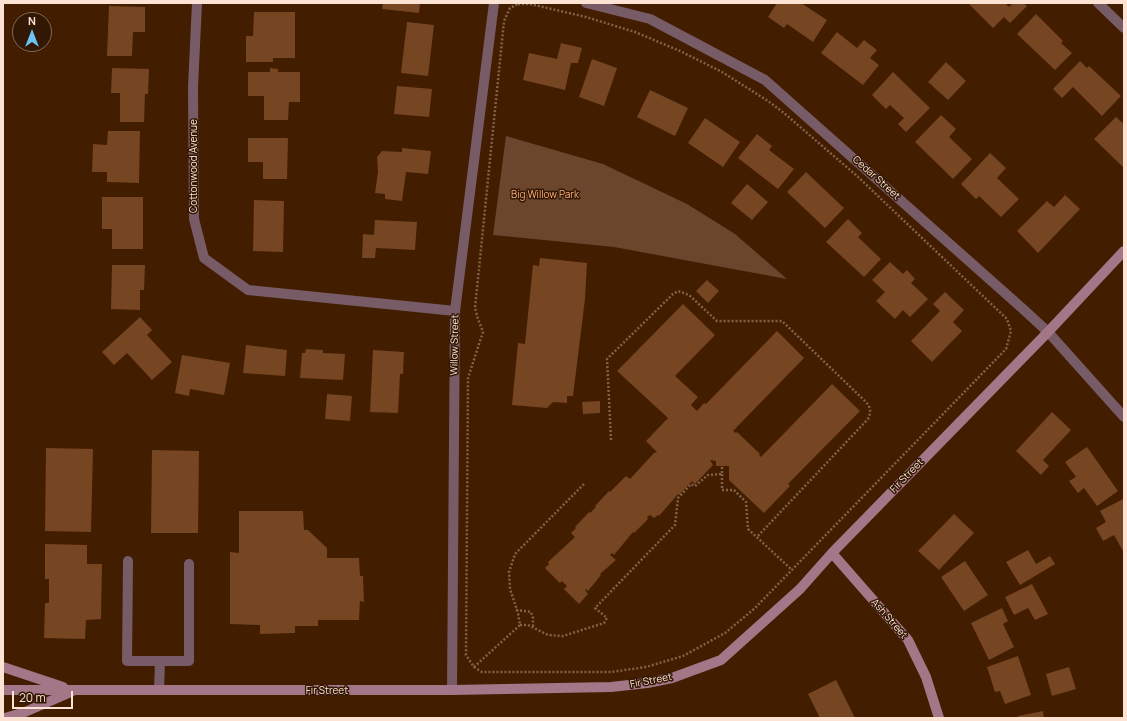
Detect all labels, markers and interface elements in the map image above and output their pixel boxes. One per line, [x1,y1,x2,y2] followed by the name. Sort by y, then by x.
[12,12,52,52] north arrow
[28,13,36,28] text: N
[188,119,200,213] street label: Cottonwood Avenue
[850,154,902,202] street label: Cedar Street
[511,189,579,201] park label: Big Willow Park
[448,314,462,376] street label: Willow Street
[888,457,926,495] street label: Fir Street
[868,597,910,641] street label: Ash Street
[629,671,673,691] street label: Fir Street
[14,683,75,709] scale bar
[306,685,348,697] street label: Fir Street
[19,689,46,706] text: 20 m

